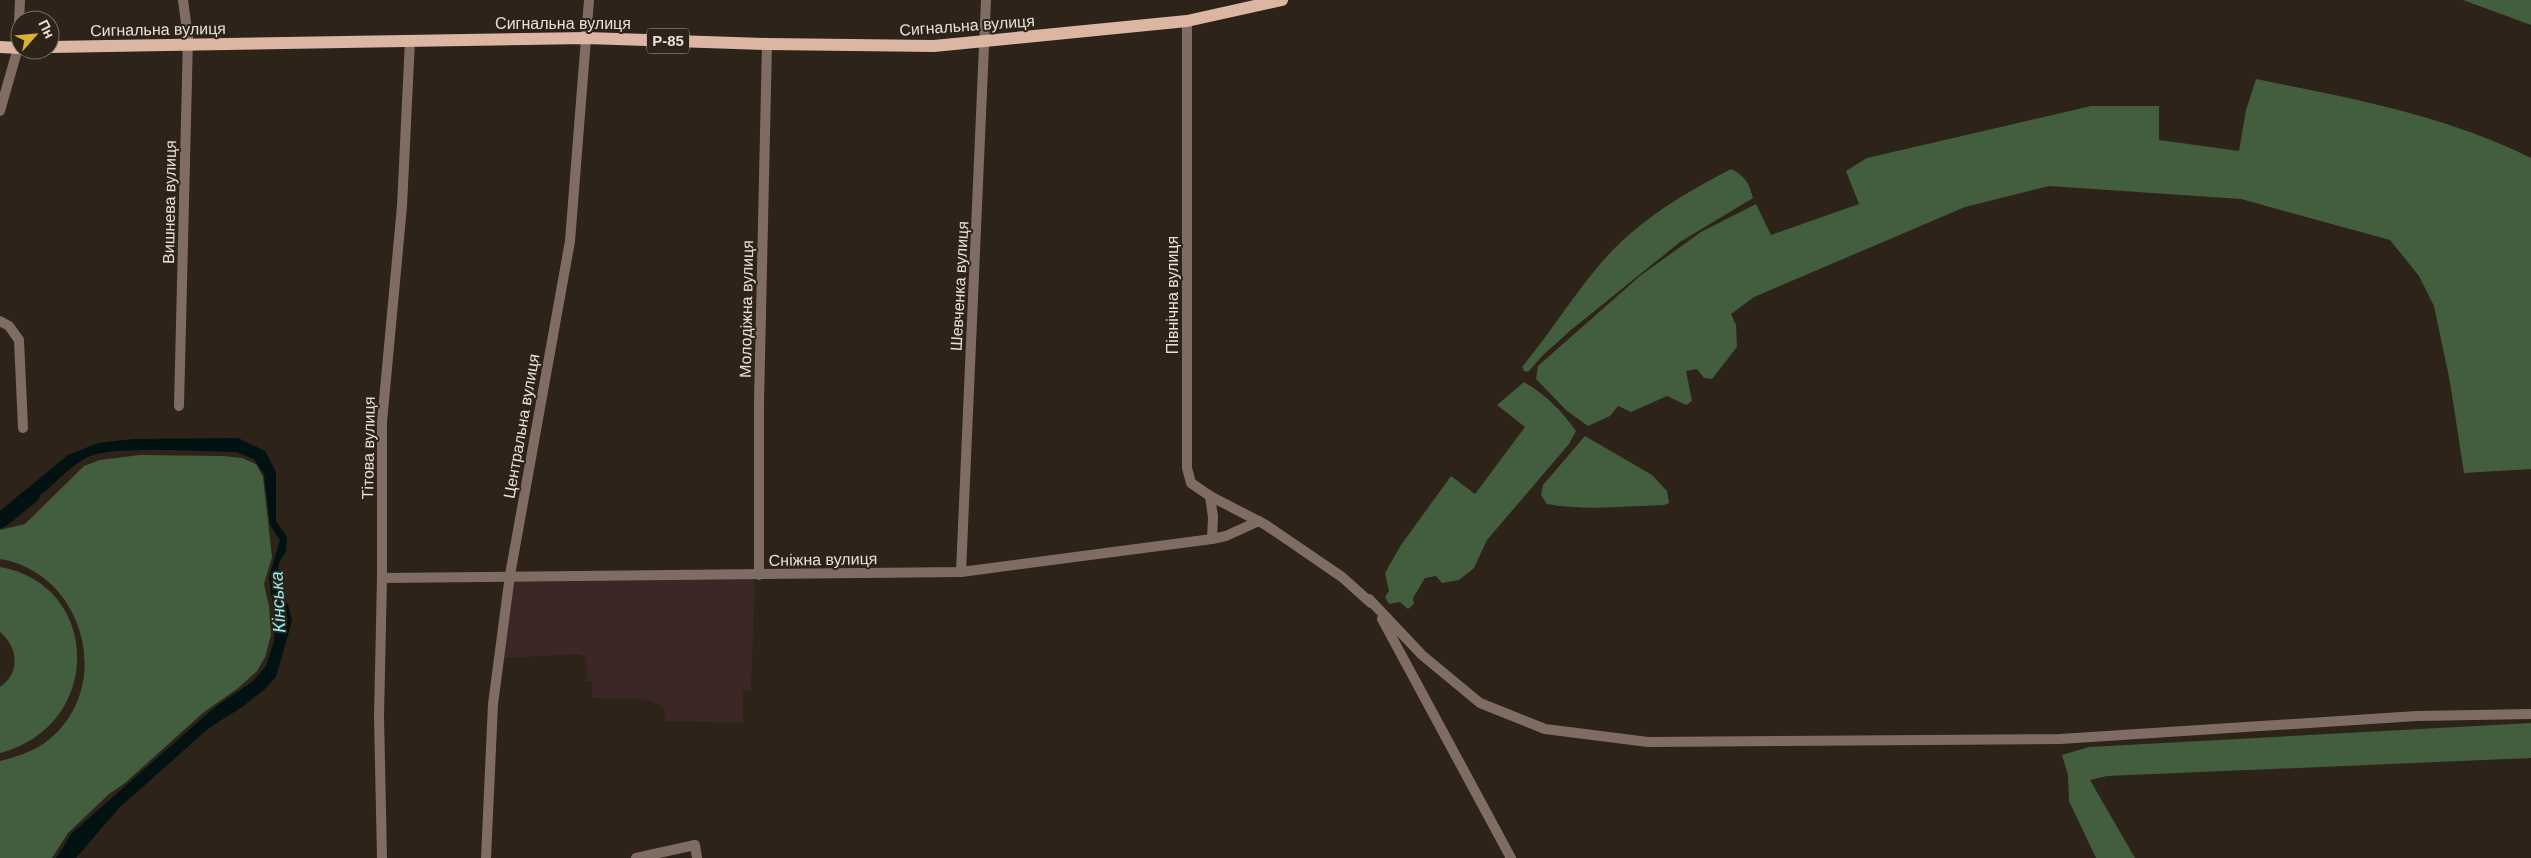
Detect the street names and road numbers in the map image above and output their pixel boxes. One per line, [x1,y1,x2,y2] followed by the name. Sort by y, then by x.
[899,12,1035,39] street label: Сигнальна вулиця
[495,15,631,32] street label: Сигнальна вулиця
[90,20,226,39] street label: Сигнальна вулиця
[647,28,689,54] road number: Р-85
[160,140,179,264] street label: Вишнева вулиця
[948,221,971,351] street label: Шевченка вулиця
[1164,236,1181,354] street label: Північна вулиця
[737,240,756,378] street label: Молодіжна вулиця
[500,352,543,500] street label: Центральна вулиця
[359,396,378,500] street label: Тітова вулиця
[769,550,878,569] street label: Сніжна вулиця

